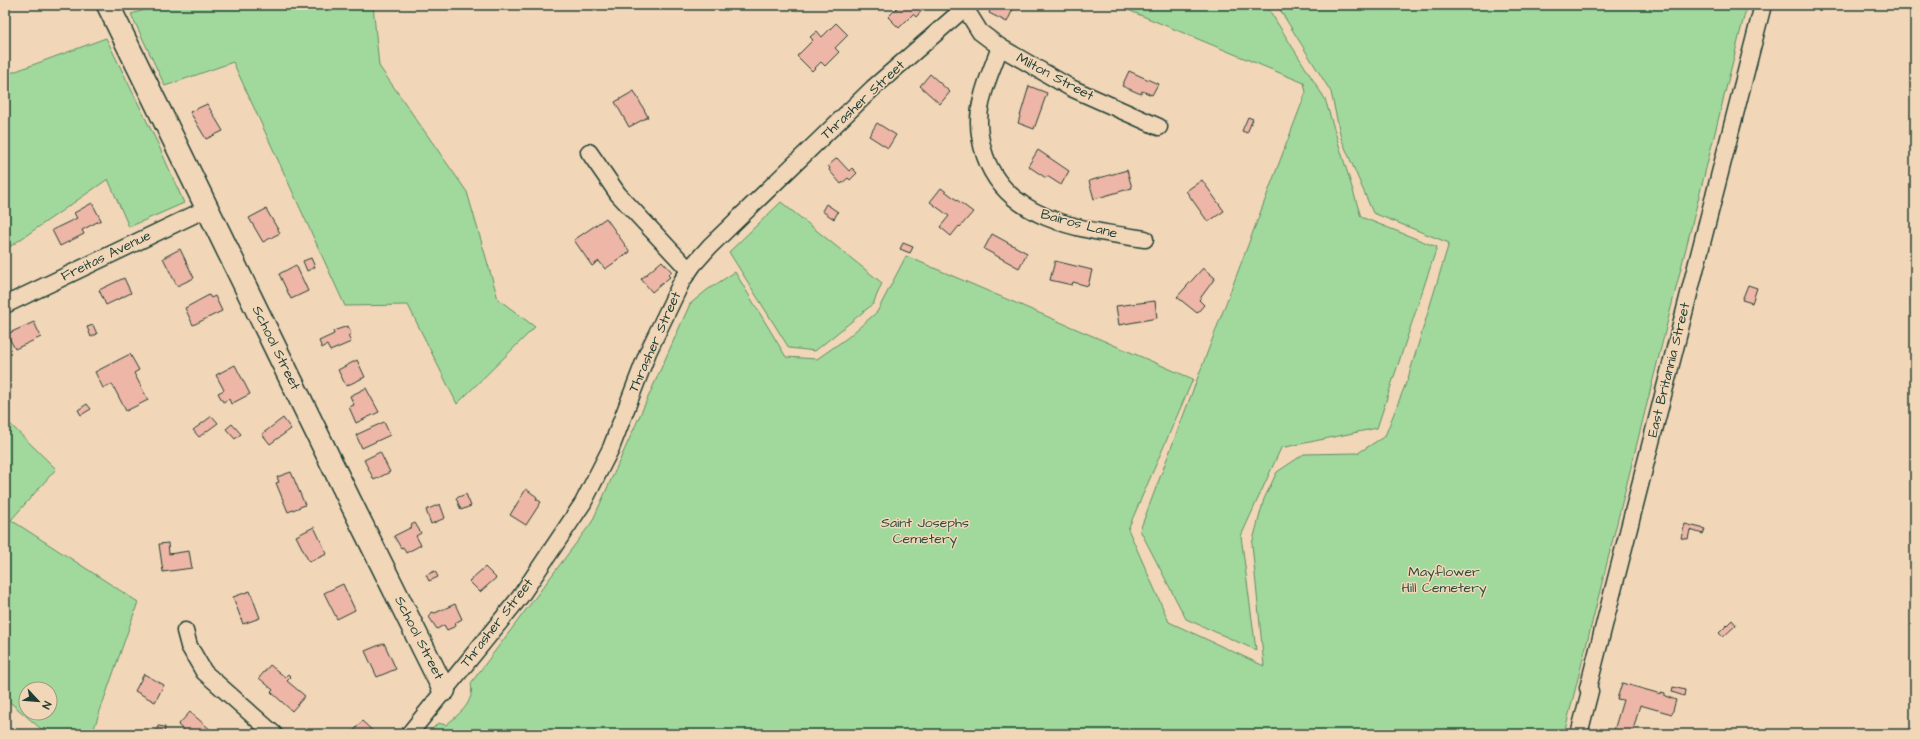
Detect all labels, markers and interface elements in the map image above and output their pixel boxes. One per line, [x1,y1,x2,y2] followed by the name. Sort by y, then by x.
[1013,48,1098,106] street label: Milton Street
[816,55,910,144] street label: Thrasher Street
[1038,204,1120,244] street label: Bairos Lane
[58,225,155,286] street label: Freitas Avenue
[624,288,686,396] street label: Thrasher Street
[1643,300,1696,440] street label: East Britannia Street
[247,302,305,394] street label: School Street
[881,513,969,549] park label: Saint Josephs Cemetery
[1401,562,1487,598] park label: Mayflower Hill Cemetery
[456,574,539,672] street label: Thrasher Street
[389,593,449,684] street label: School Street
[18,681,58,721] north arrow
[38,699,55,712] text: N

